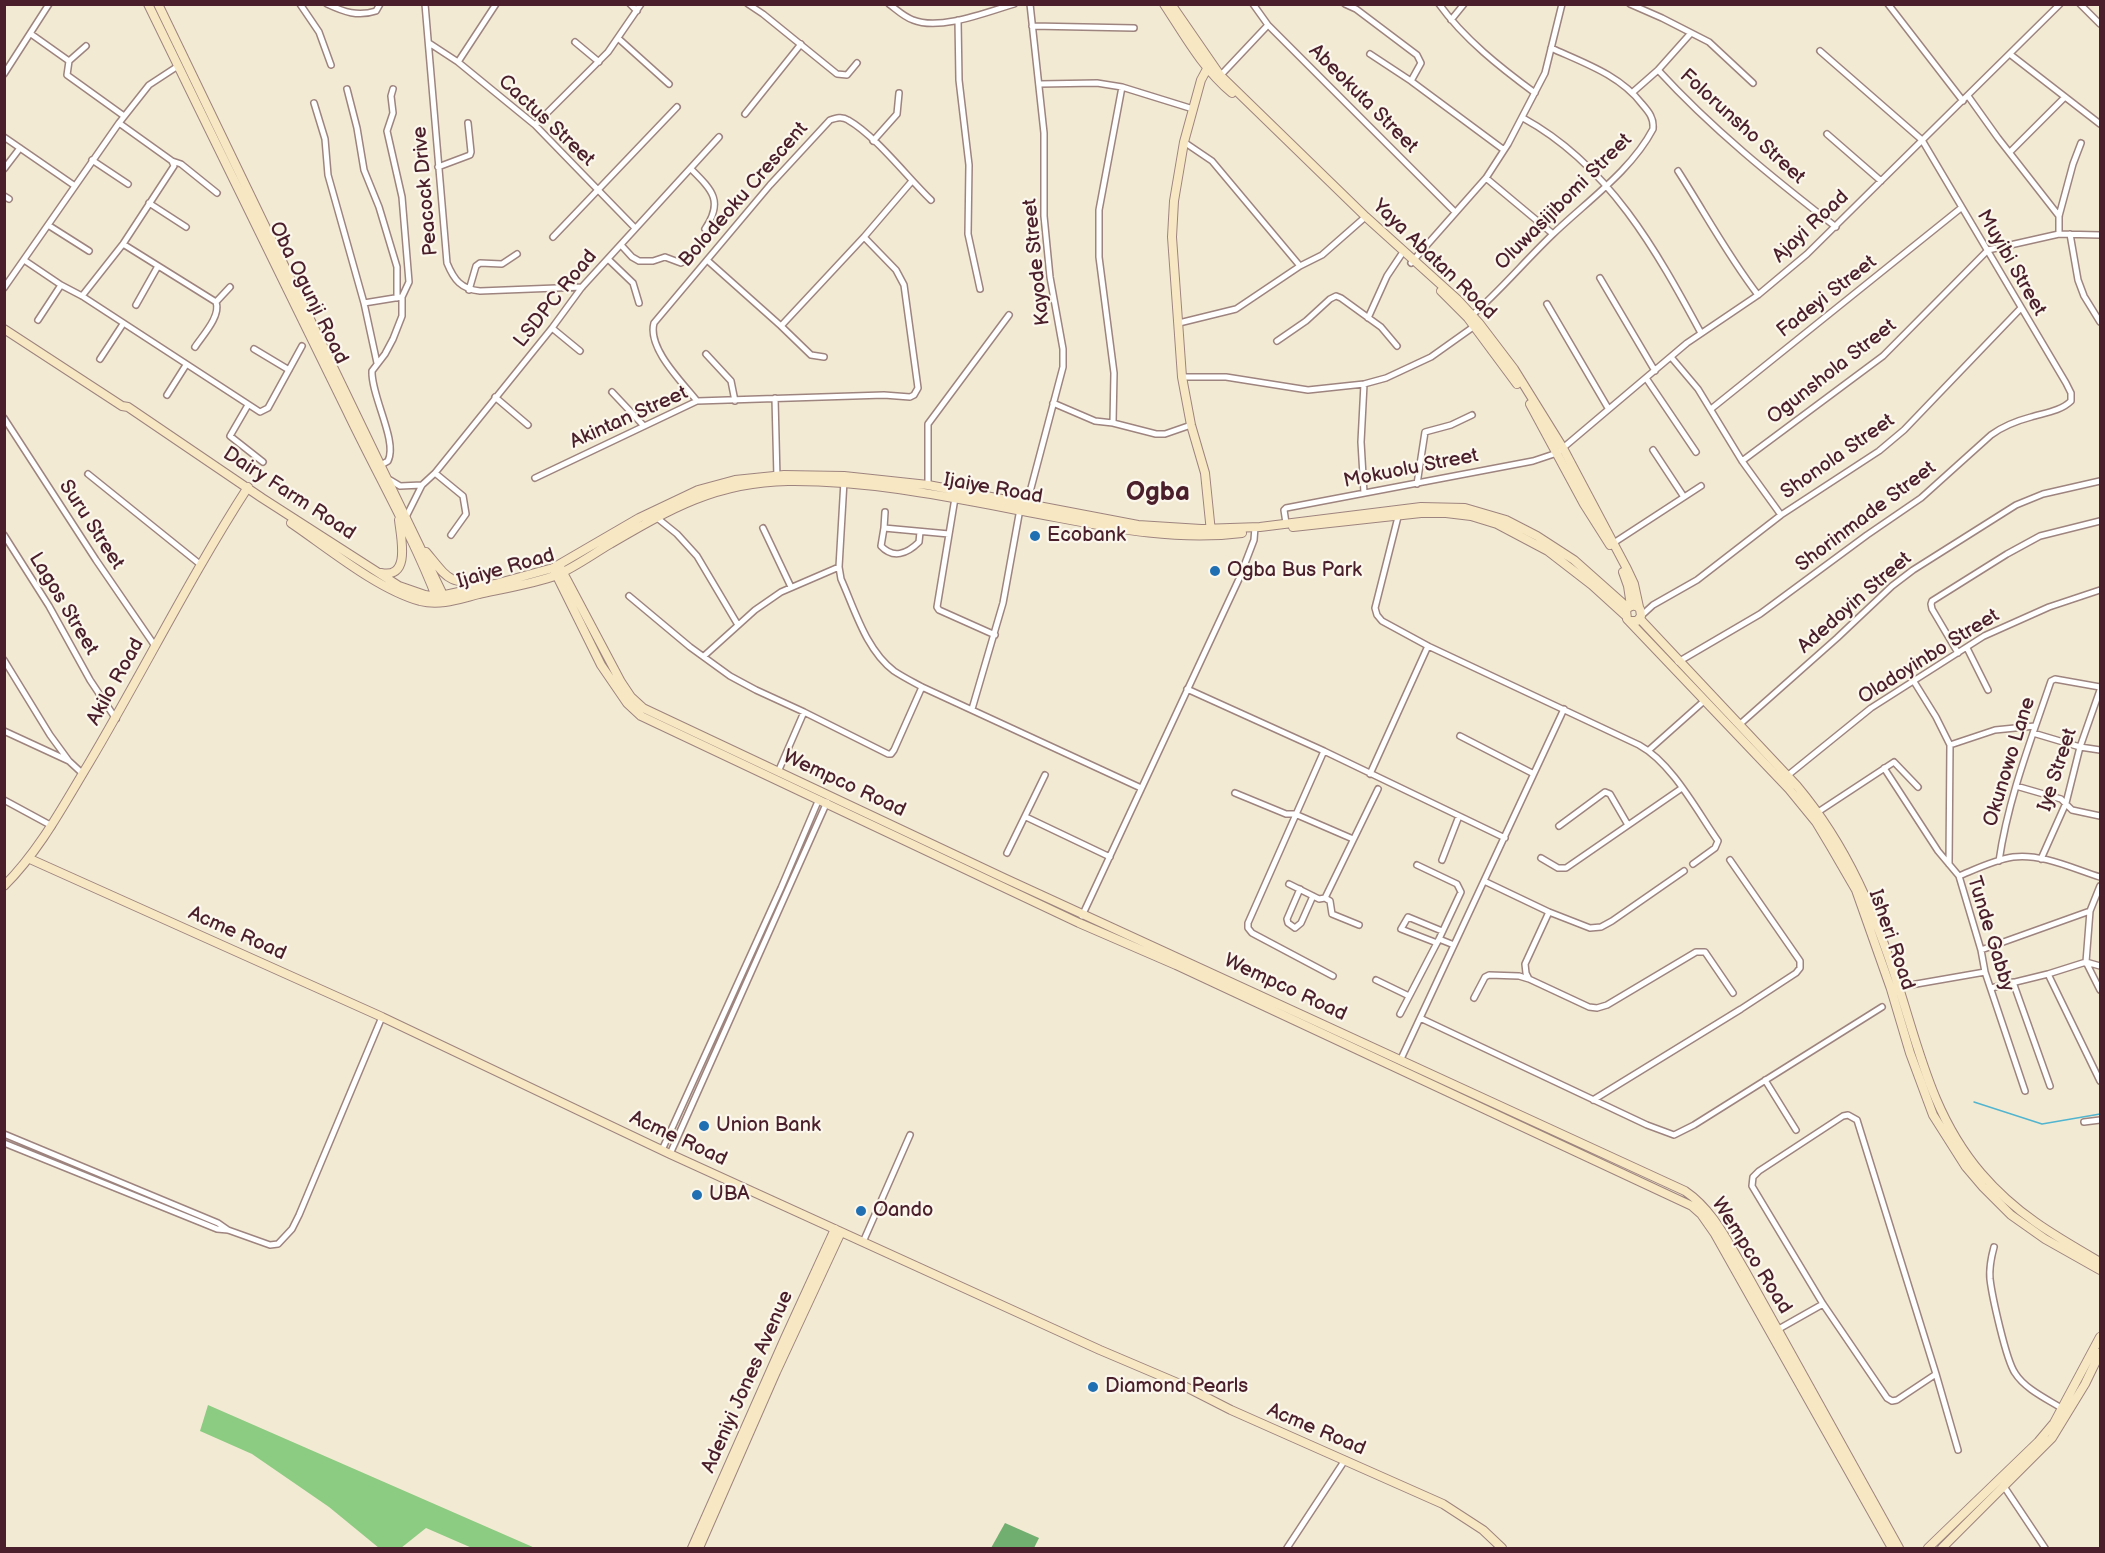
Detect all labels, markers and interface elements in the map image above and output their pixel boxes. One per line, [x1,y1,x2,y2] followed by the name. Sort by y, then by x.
[1303,39,1423,159] street label: Abeokuta Street
[1674,64,1810,190] street label: Folorunsho Street
[493,70,599,172] street label: Cactus Street
[674,118,814,272] street label: Bolodeoku Crescent
[408,125,444,257] street label: Peacock Drive
[1491,129,1637,275] street label: Oluwasijibomi Street
[1768,186,1854,268] street label: Ajayi Road
[1367,195,1501,325] street label: Yaya Abatan Road
[1018,197,1056,327] street label: Kayode Street
[1971,206,2051,320] street label: Muyibi Street
[263,218,353,368] street label: Oba Ogunji Road
[509,245,603,353] street label: LSDPC Road
[1772,251,1882,343] street label: Fadeyi Street
[1763,314,1901,430] street label: Ogunshola Street
[566,381,692,455] street label: Akintan Street
[1777,409,1899,505] street label: Shonola Street
[218,442,360,546] street label: Dairy Farm Road
[1342,444,1480,494] street label: Mokuolu Street
[1791,457,1941,577] street label: Shorinmade Street
[941,468,1045,510] street label: Ijaiye Road
[53,476,129,574] street label: Suru Street
[1126,477,1190,509] district label: Ogba
[1047,524,1126,548] place label: Ecobank
[1028,529,1042,543] marker: Ecobank
[454,544,558,594] street label: Ijaiye Road
[1793,547,1917,659] street label: Adedoyin Street
[23,548,103,660] street label: Lagos Street
[1227,559,1362,583] place label: Ogba Bus Park
[1208,564,1222,578] marker: Ogba Bus Park
[1854,604,2004,710] street label: Oladoyinbo Street
[82,634,150,730] street label: Akilo Road
[1979,694,2041,830] street label: Okunowo Lane
[2033,725,2083,815] street label: Iye Street
[779,745,909,823] street label: Wempco Road
[1961,873,2019,995] street label: Tunde Gabby
[1863,887,1919,993] street label: Isheri Road
[184,902,290,966] street label: Acme Road
[1220,949,1350,1027] street label: Wempco Road
[626,1106,730,1172] street label: Acme Road
[716,1114,821,1138] place label: Union Bank
[697,1119,711,1133] marker: Union Bank
[709,1183,750,1207] place label: UBA
[690,1188,704,1202] marker: UBA
[1706,1193,1796,1319] street label: Wempco Road
[873,1199,933,1223] place label: Oando
[854,1204,868,1218] marker: Oando
[697,1287,799,1477] street label: Adeniyi Jones Avenue
[1105,1375,1248,1399] place label: Diamond Pearls
[1086,1380,1100,1394] marker: Diamond Pearls
[1263,1399,1369,1461] street label: Acme Road

